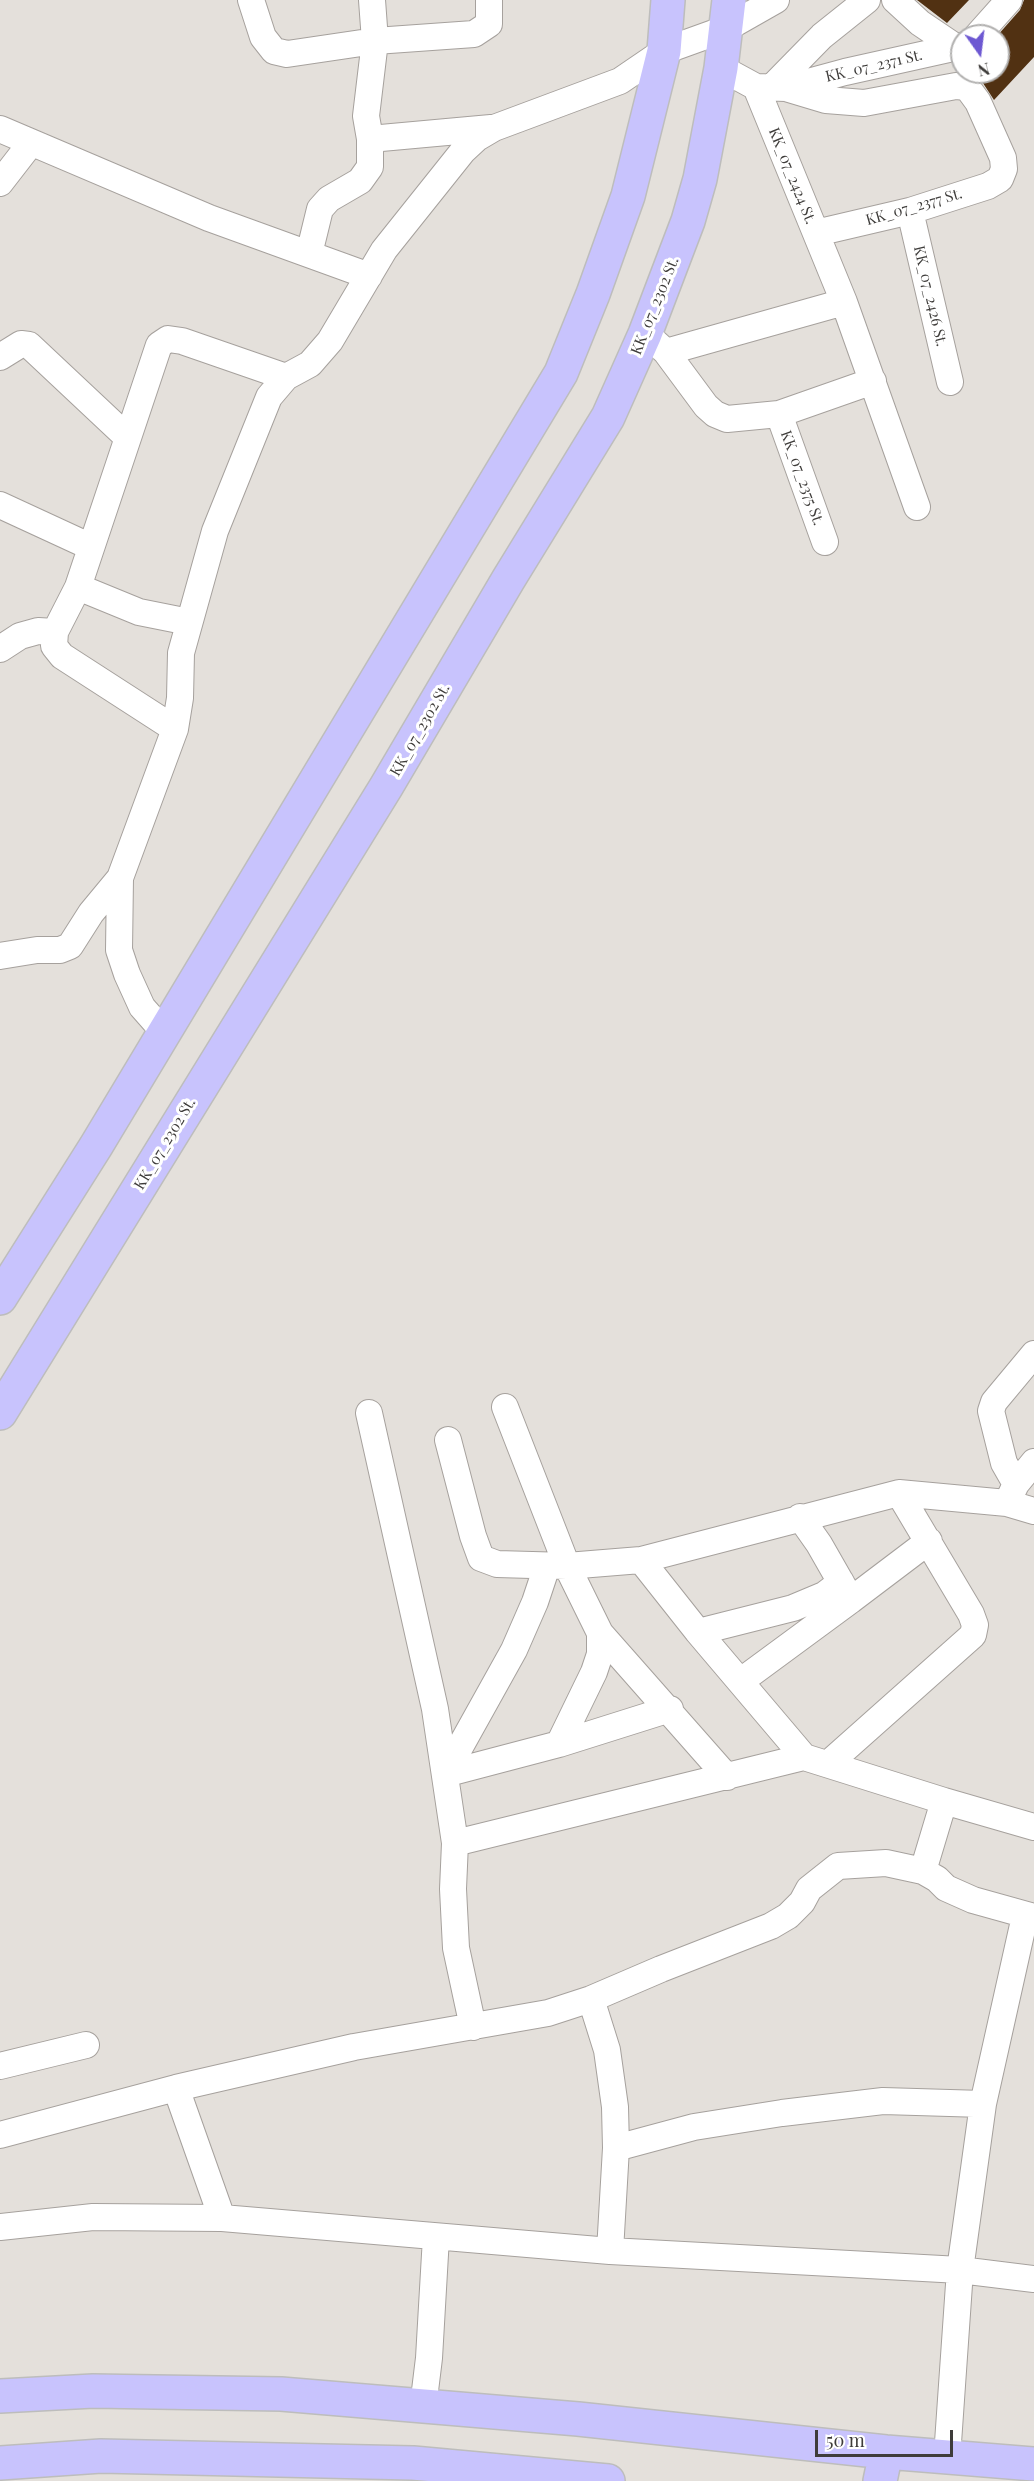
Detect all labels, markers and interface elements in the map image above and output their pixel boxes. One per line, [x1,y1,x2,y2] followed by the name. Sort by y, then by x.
[950,24,1010,84] north arrow
[824,46,924,86] street label: KK_07_2371 St.
[976,58,992,82] text: N
[764,125,820,227] street label: KK_07_2424 St.
[864,185,964,229] street label: KK_07_2377 St.
[910,244,950,348] street label: KK_07_2426 St.
[627,255,683,357] street label: KK_07_2302 St.
[776,428,828,528] street label: KK_07_2375 St.
[386,681,454,779] street label: KK_07_2302 St.
[131,1095,199,1193] street label: KK_07_2302 St.
[818,2418,956,2456] scale bar
[826,2428,865,2452] text: 50 m

